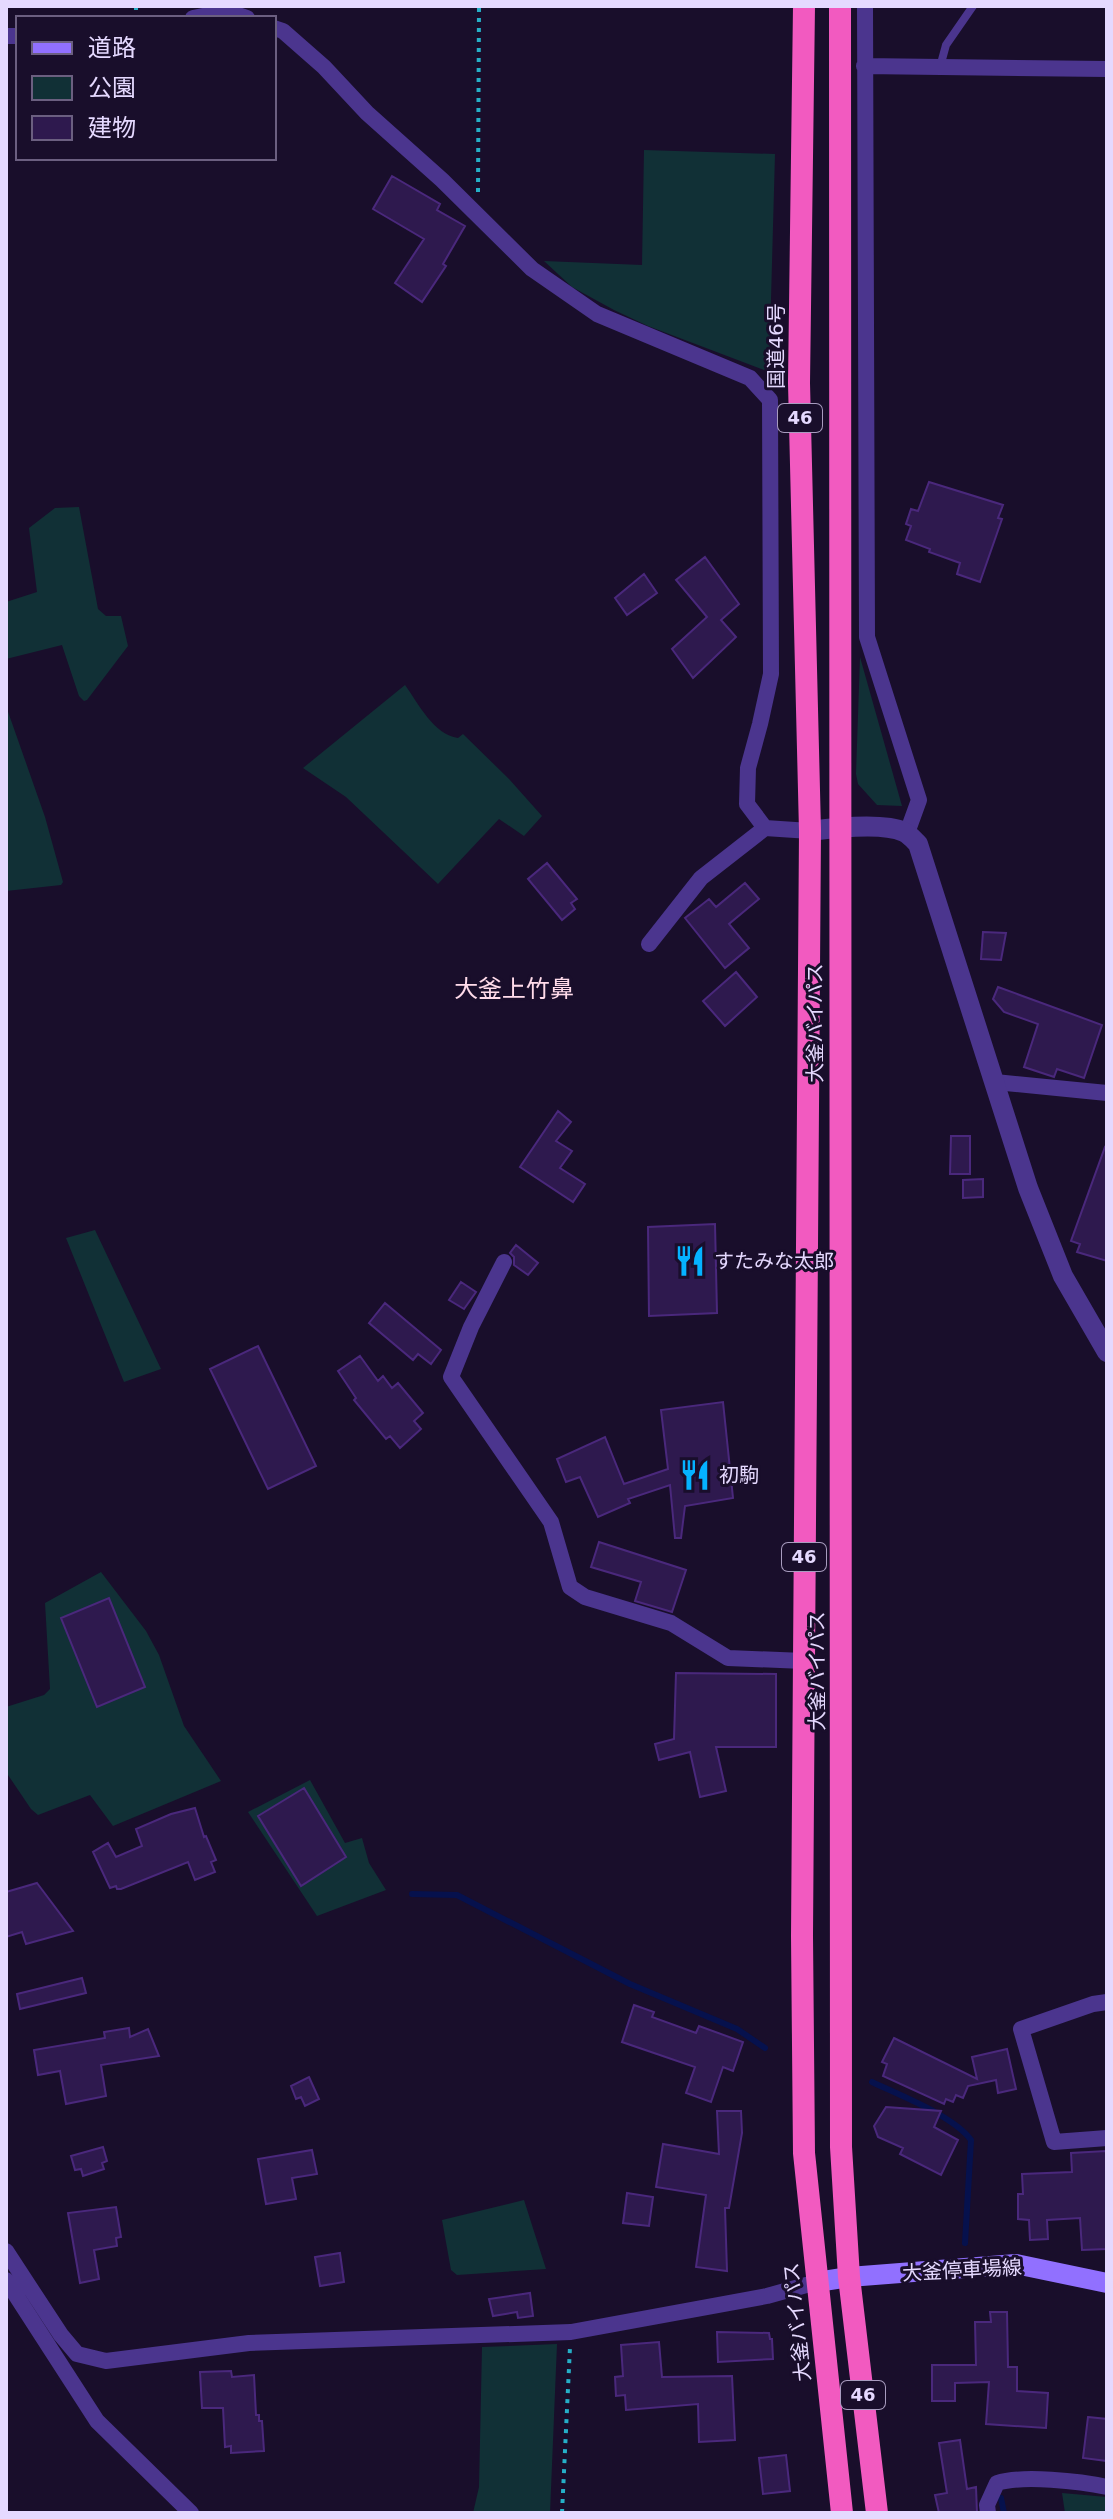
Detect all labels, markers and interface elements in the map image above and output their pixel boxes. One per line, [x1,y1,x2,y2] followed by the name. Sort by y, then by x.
[16,16,276,160] legend
[88,34,136,62] text: 道路
[88,74,136,102] text: 公園
[88,114,136,142] text: 建物
[764,303,788,389] street label: 国道46号
[778,404,822,432] road number: 46
[803,963,827,1083] street label: 大釜バイパス
[454,975,574,1003] district label: 大釜上竹鼻
[673,1244,707,1278] restaurant icon: すたみな太郎
[714,1249,834,1273] place label: すたみな太郎
[678,1458,712,1492] restaurant icon: 初駒
[719,1463,759,1487] place label: 初駒
[782,1543,826,1571] road number: 46
[805,1611,829,1731] street label: 大釜バイパス
[901,2255,1023,2285] street label: 大釜停車場線
[779,2261,815,2383] street label: 大釜バイパス
[841,2381,885,2409] road number: 46

